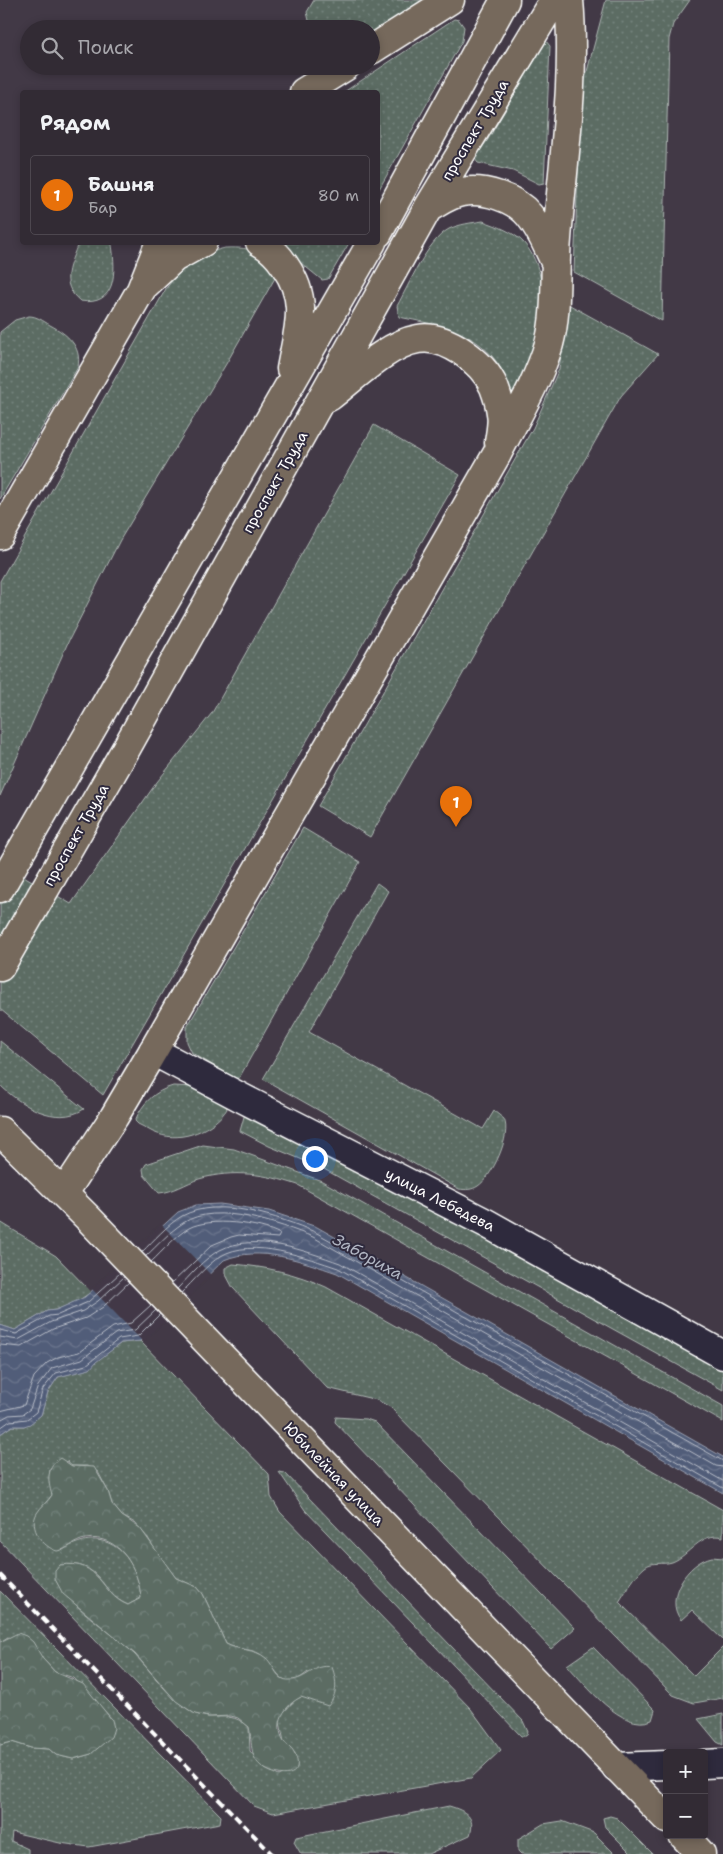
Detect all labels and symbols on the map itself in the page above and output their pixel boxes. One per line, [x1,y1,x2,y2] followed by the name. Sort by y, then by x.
[437,75,513,184] street label: проспект Труда
[238,427,313,537] street label: проспект Труда
[39,780,114,890] street label: проспект Труда
[440,786,472,827] pin: 1
[302,1146,328,1172] your location
[382,1164,499,1237] street label: улица Лебедева
[329,1229,406,1284] water label: Забориха
[279,1418,389,1530] street label: Юбилейная улица

